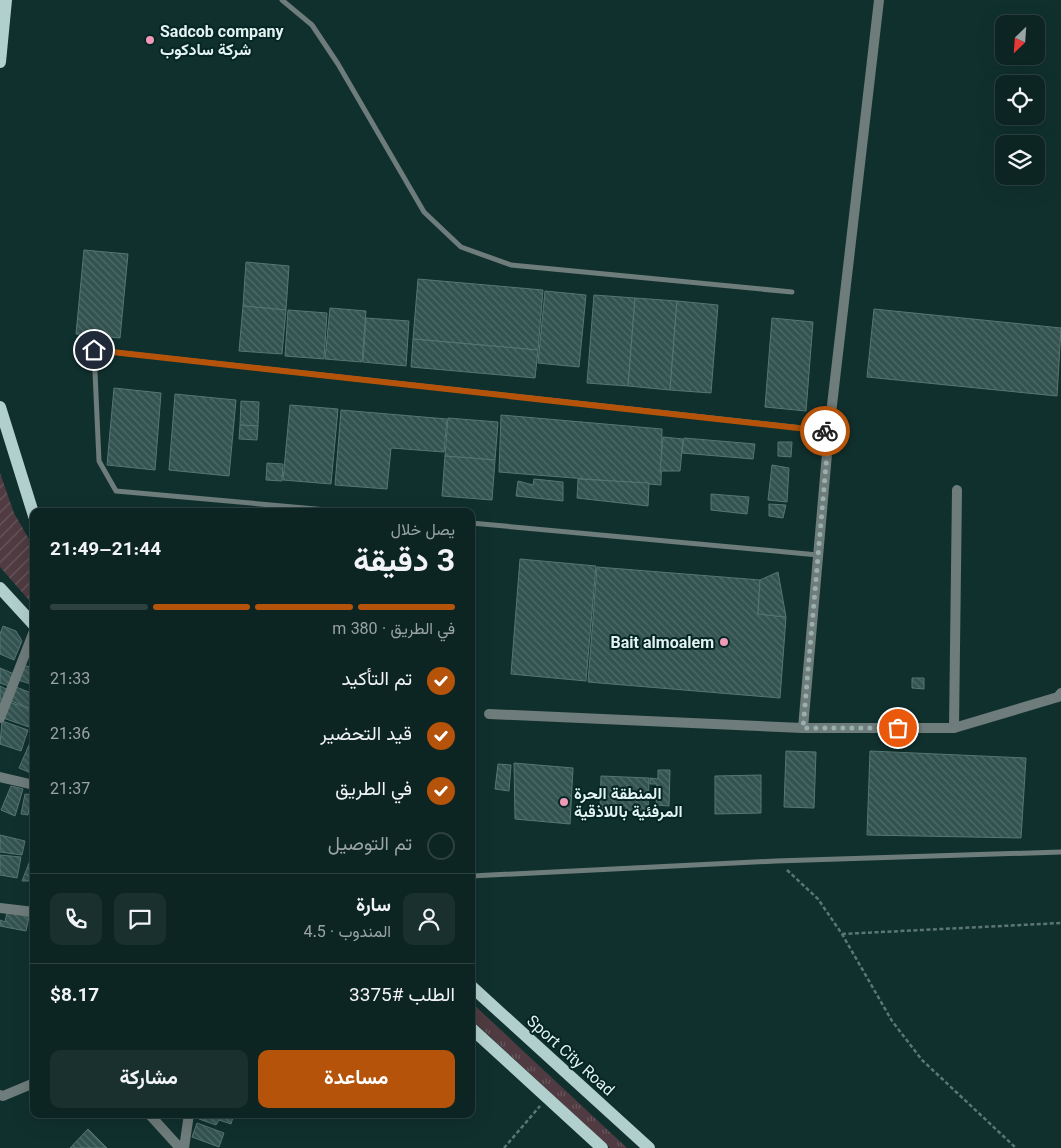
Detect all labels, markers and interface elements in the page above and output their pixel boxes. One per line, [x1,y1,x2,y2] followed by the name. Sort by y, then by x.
[995,15,1045,65] north arrow
[995,15,1045,185] map controls
[160,21,285,64] place label: Sadcob company شركة سادكوب
[144,34,156,46] marker: Sadcob company شركة سادكوب
[995,75,1045,125] button: locate
[995,135,1045,185] button: layers
[73,329,115,371] pin
[80,336,108,364] icon: home
[800,406,850,456] courier
[811,417,839,445] icon: bike
[391,519,455,544] text: يصل خلال
[50,536,161,565] text: 21:44–21:49
[353,538,455,588] text: 3 دقيقة
[332,618,455,643] text: في الطريق · 380 m
[611,632,714,657] place label: Bait almoalem
[718,636,730,648] marker: Bait almoalem
[341,666,412,695] text: تم التأكيد
[427,667,455,695] icon: check
[50,668,90,693] text: 21:33
[877,707,919,749] pin
[884,714,912,742] icon: bag
[320,721,412,750] text: قيد التحضير
[427,722,455,750] icon: check
[50,723,90,748] text: 21:36
[335,776,412,805] text: في الطريق
[427,777,455,805] icon: check
[50,778,90,803] text: 21:37
[574,783,683,826] place label: المنطقة الحرة المرفئية باللاذقية
[558,796,570,808] marker: المنطقة الحرة المرفئية باللاذقية
[328,831,412,860] text: تم التوصيل
[356,892,391,921] text: سارة
[50,893,102,945] button: phone
[114,893,166,945] button: chat
[403,893,455,945] button: person
[303,921,391,946] text: المندوب · 4.5
[50,982,99,1011] text: $8.17
[349,982,455,1011] text: الطلب #3375
[520,1010,619,1103] street label: Sport City Road
[50,1050,248,1108] button: مشاركة
[258,1050,455,1108] button: مساعدة

